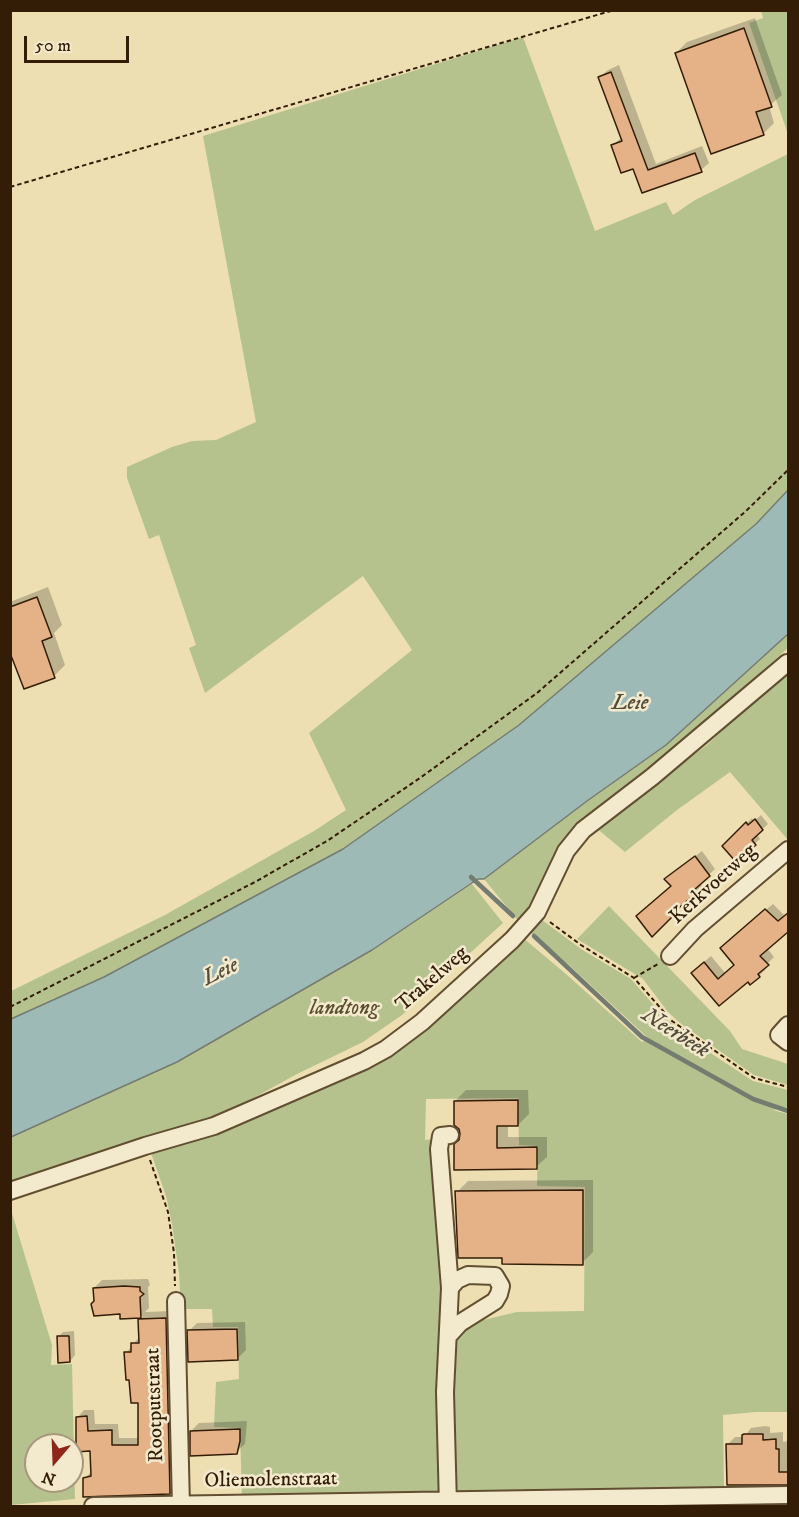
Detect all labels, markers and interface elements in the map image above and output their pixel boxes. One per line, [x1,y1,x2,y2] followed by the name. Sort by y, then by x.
[27,24,132,62] scale bar
[35,35,71,57] text: 50 m
[612,691,648,717] water label: Leie
[665,839,763,931] street label: Kerkvoetweg
[392,942,474,1018] street label: Trakelweg
[199,953,243,993] water label: Leie
[310,997,378,1023] park label: landtong
[636,1003,714,1065] water label: Neerbeek
[141,1347,171,1463] street label: Rootputstraat
[24,1433,84,1493] north arrow
[39,1467,58,1490] text: N
[204,1467,338,1495] street label: Oliemolenstraat

